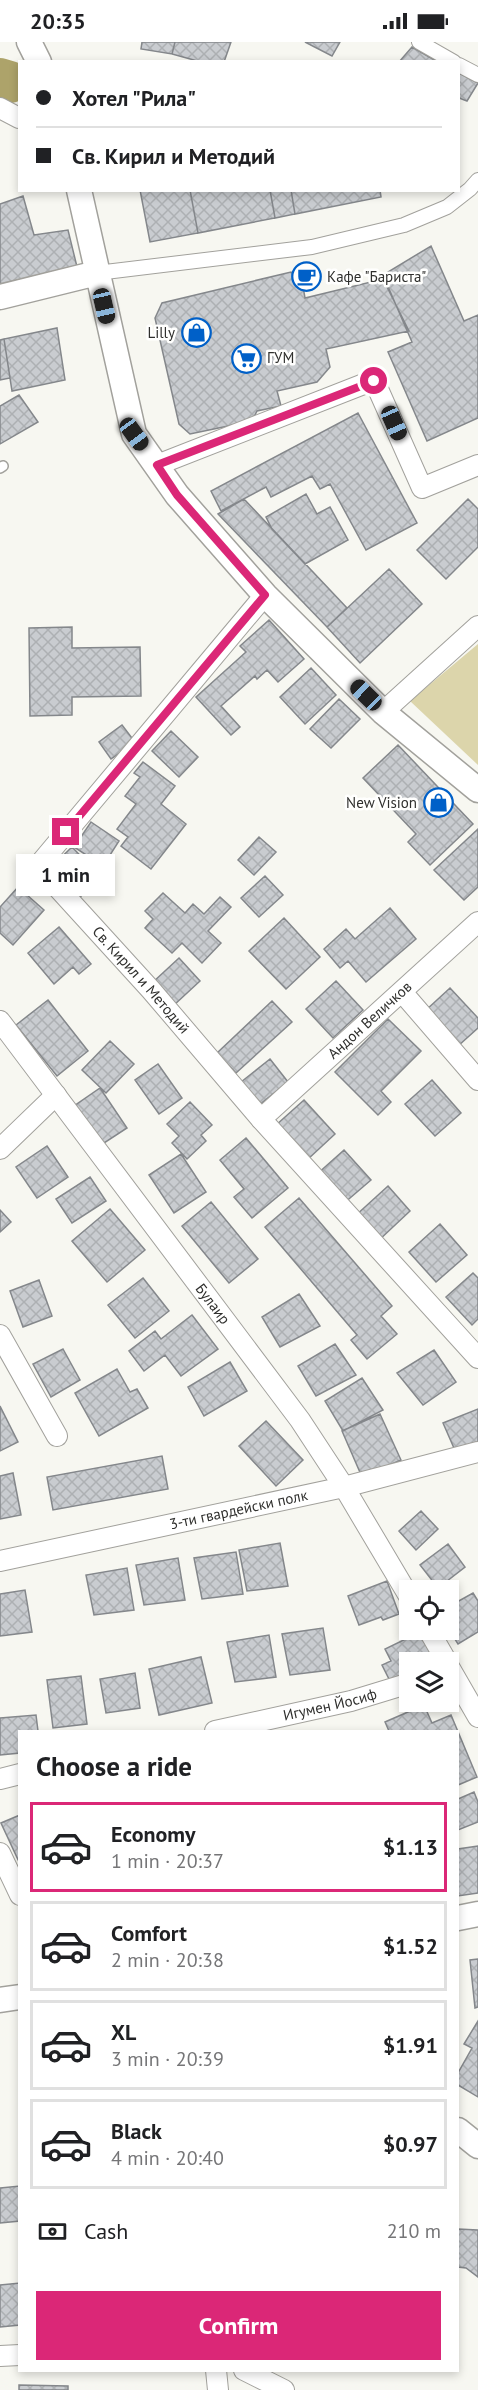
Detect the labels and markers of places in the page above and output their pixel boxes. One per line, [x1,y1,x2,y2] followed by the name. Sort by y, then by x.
[290,261,322,293] cafe icon: Кафе "Бариста"
[327,267,426,286] place label: Кафе "Бариста"
[180,317,212,349] shop icon: Lilly
[147,323,175,342] place label: Lilly
[230,342,262,374] supermarket icon: ГУМ
[267,348,294,367] place label: ГУМ
[422,787,454,819] shop icon: New Vision
[346,793,417,812] place label: New Vision

